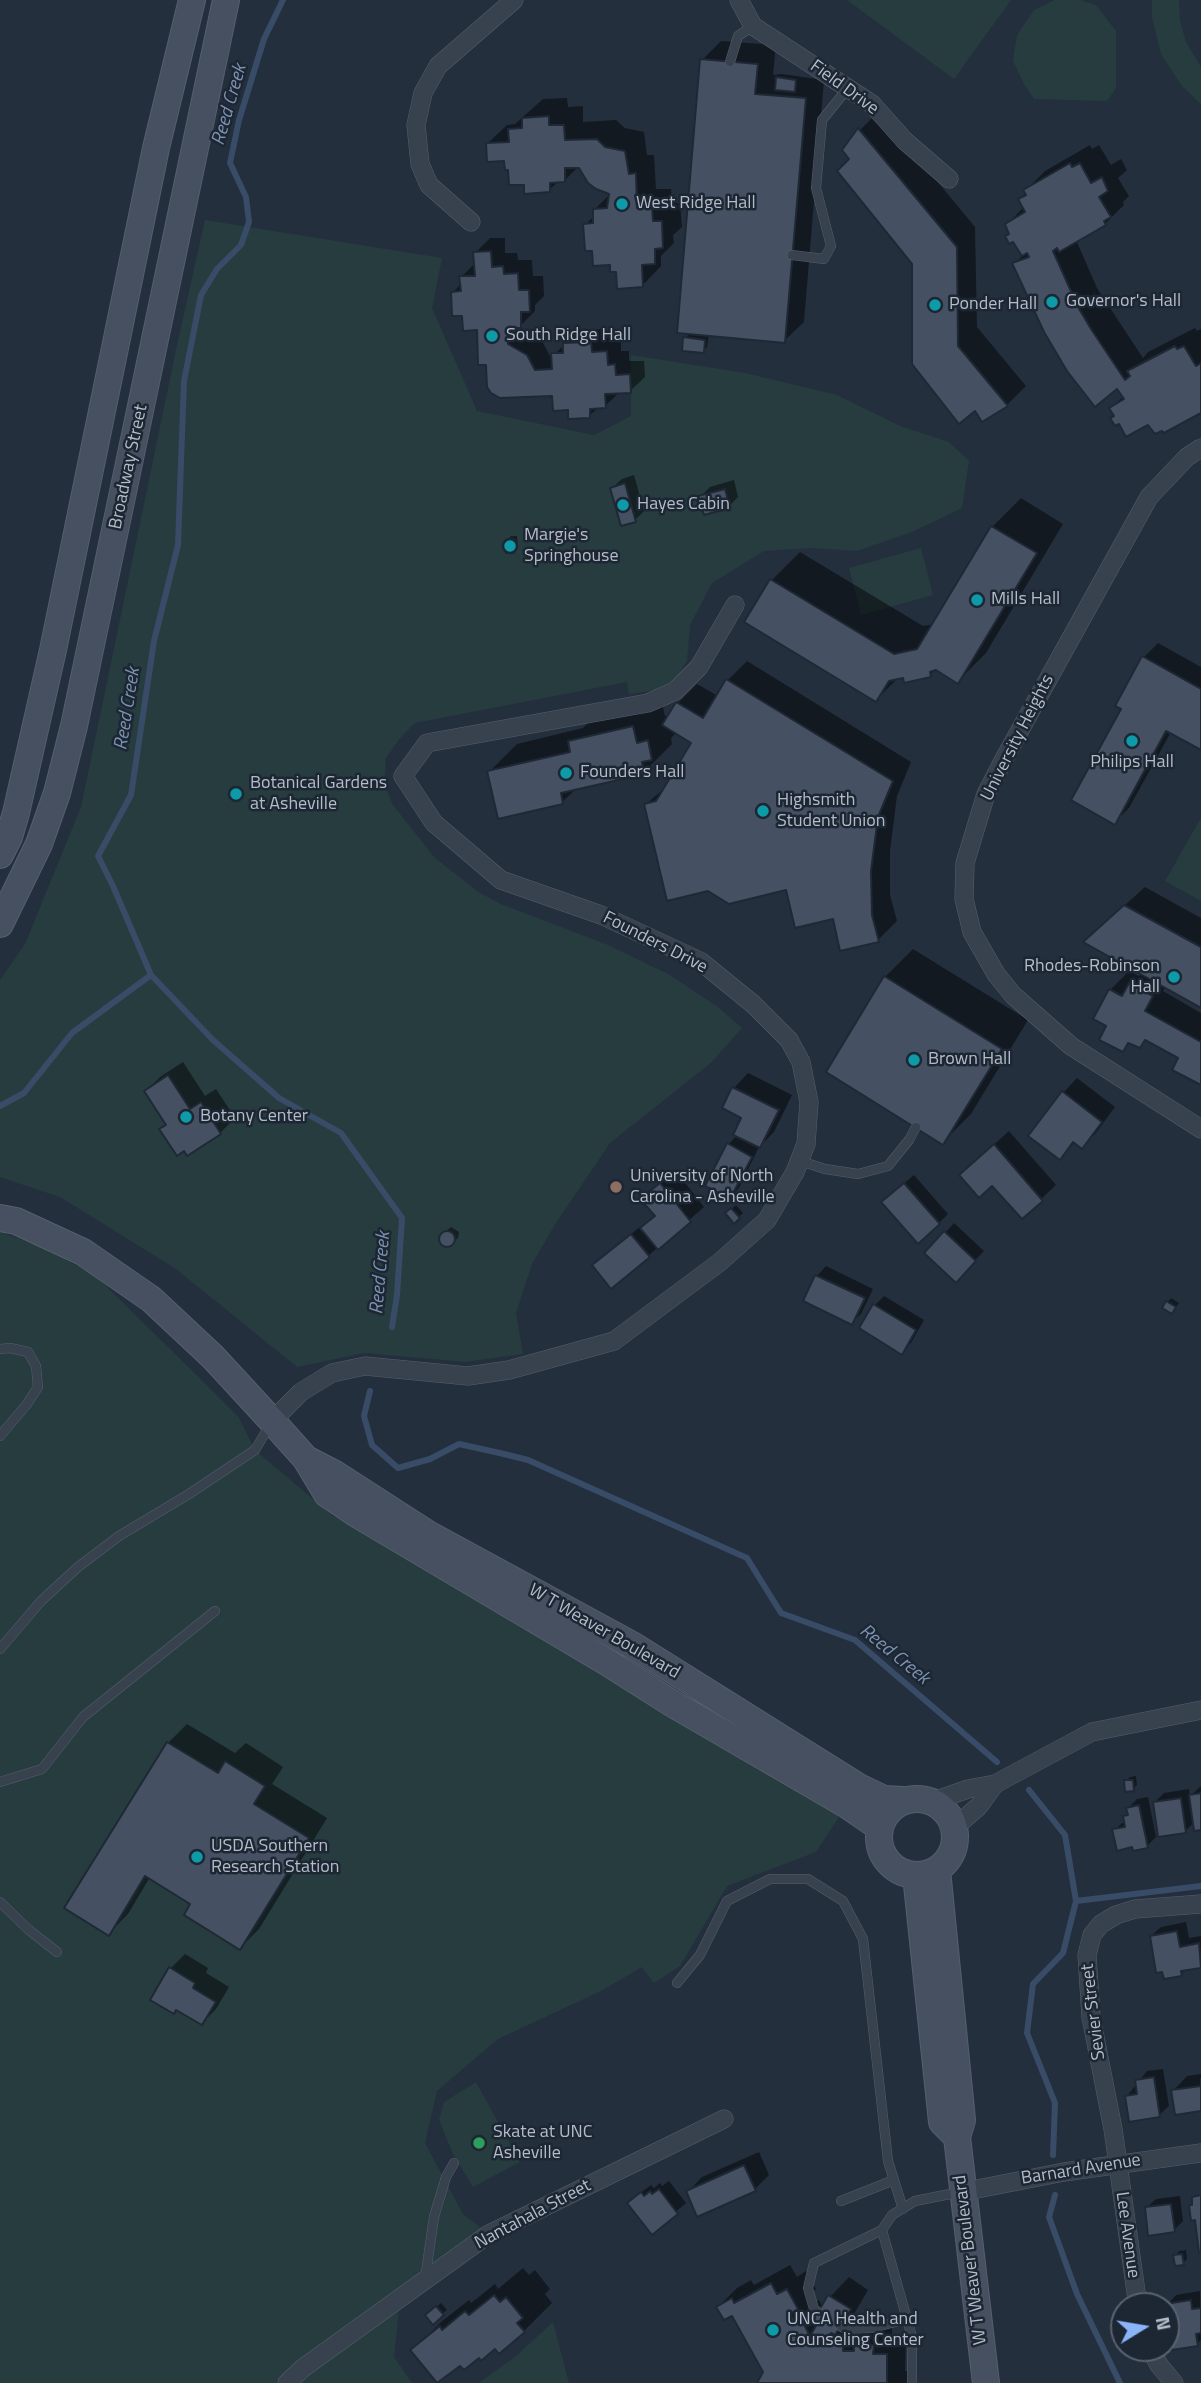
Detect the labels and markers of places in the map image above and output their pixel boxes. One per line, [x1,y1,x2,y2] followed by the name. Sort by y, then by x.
[636,193,756,215] place label: West Ridge Hall
[614,196,630,212] marker: West Ridge Hall
[1066,291,1181,313] place label: Governor's Hall
[949,294,1037,316] place label: Ponder Hall
[1044,294,1060,310] marker: Governor's Hall
[927,297,943,313] marker: Ponder Hall
[506,325,631,347] place label: South Ridge Hall
[484,328,500,344] marker: South Ridge Hall
[637,494,730,516] place label: Hayes Cabin
[615,497,631,513] marker: Hayes Cabin
[524,525,619,568] place label: Margie's Springhouse
[502,538,518,554] marker: Margie's Springhouse
[991,589,1060,611] place label: Mills Hall
[969,592,985,608] marker: Mills Hall
[1124,733,1140,749] marker: Philips Hall
[1090,752,1174,774] place label: Philips Hall
[580,762,685,784] place label: Founders Hall
[558,765,574,781] marker: Founders Hall
[250,773,387,816] place label: Botanical Gardens at Asheville
[228,786,244,802] marker: Botanical Gardens at Asheville
[777,790,885,832] place label: Highsmith Student Union
[755,803,771,819] marker: Highsmith Student Union
[1024,956,1160,998] place label: Rhodes-Robinson Hall
[1166,969,1182,985] marker: Rhodes-Robinson Hall
[928,1049,1011,1071] place label: Brown Hall
[906,1052,922,1068] marker: Brown Hall
[200,1106,308,1128] place label: Botany Center
[178,1109,194,1125] marker: Botany Center
[630,1166,775,1208] place label: University of North Carolina - Asheville
[608,1179,624,1195] marker: University of North Carolina - Asheville
[211,1836,339,1878] place label: USDA Southern Research Station
[189,1849,205,1865] marker: USDA Southern Research Station
[493,2122,593,2164] place label: Skate at UNC Asheville
[471,2135,487,2151] marker: Skate at UNC Asheville
[787,2309,924,2352] place label: UNCA Health and Counseling Center
[765,2322,781,2338] marker: UNCA Health and Counseling Center

